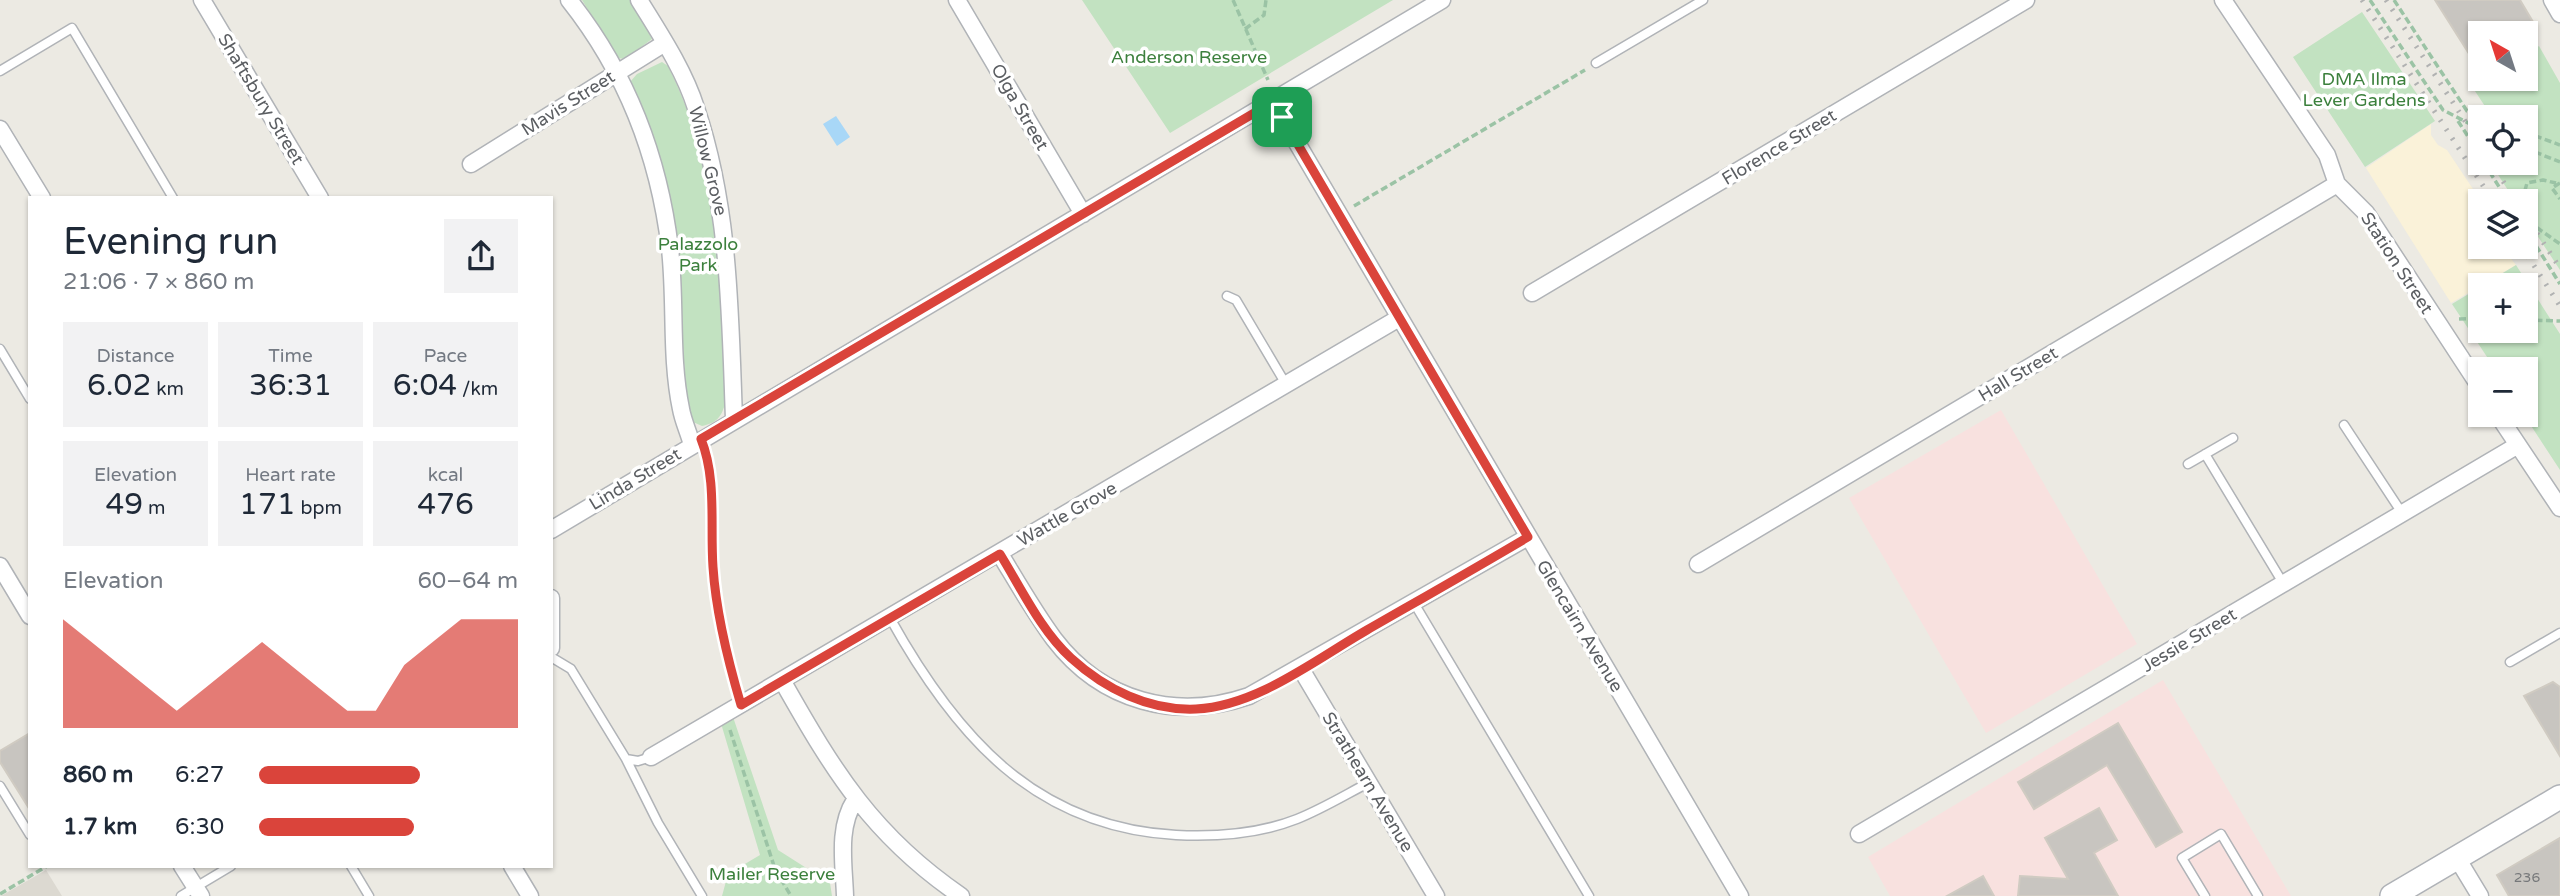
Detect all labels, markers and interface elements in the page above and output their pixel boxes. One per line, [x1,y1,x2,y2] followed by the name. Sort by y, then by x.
[2468,21,2538,91] north arrow
[2468,21,2538,427] map controls
[213,29,309,169] street label: Shaftsbury Street
[1111,46,1267,68] park label: Anderson Reserve
[986,60,1054,154] street label: Olga Street
[517,65,619,140] street label: Mavis Street
[2302,68,2426,111] park label: DMA Ilma Lever Gardens
[1252,87,1312,147] pin
[1263,98,1301,136] icon: arrive
[684,104,732,218] street label: Willow Grove
[1718,104,1840,190] street label: Florence Street
[2468,105,2538,175] button: locate
[2468,189,2538,259] button: layers
[2356,208,2438,318] street label: Station Street
[63,219,278,265] text: Evening run
[444,219,518,293] button: share
[658,233,738,276] park label: Palazzolo Park
[63,268,254,296] text: 21:06 · 7 × 860 m
[2468,273,2538,343] button: +
[1974,342,2062,406] street label: Hall Street
[96,345,175,367] text: Distance
[268,345,313,367] text: Time
[424,345,467,367] text: Pace
[2468,357,2538,427] button: −
[87,367,151,404] text: 6.02
[249,367,332,404] text: 36:31
[393,367,457,404] text: 6:04
[151,378,184,400] text: km
[457,378,498,400] text: /km
[585,443,685,515] street label: Linda Street
[94,464,177,486] text: Elevation
[245,464,336,486] text: Heart rate
[428,464,463,486] text: kcal
[1013,477,1121,551] street label: Wattle Grove
[105,486,143,523] text: 49
[239,486,296,523] text: 171
[417,486,474,523] text: 476
[143,497,166,519] text: m
[296,497,342,519] text: bpm
[1532,556,1628,696] street label: Glencairn Avenue
[63,567,164,595] text: Elevation
[417,567,518,595] text: 60–64 m
[2138,603,2240,677] street label: Jessie Street
[1318,708,1418,856] street label: Strathearn Avenue
[63,761,133,789] text: 860 m
[175,761,224,789] text: 6:27
[63,813,137,841] text: 1.7 km
[175,813,224,841] text: 6:30
[709,863,835,885] park label: Mailer Reserve
[2514,869,2540,886] house number: 236

